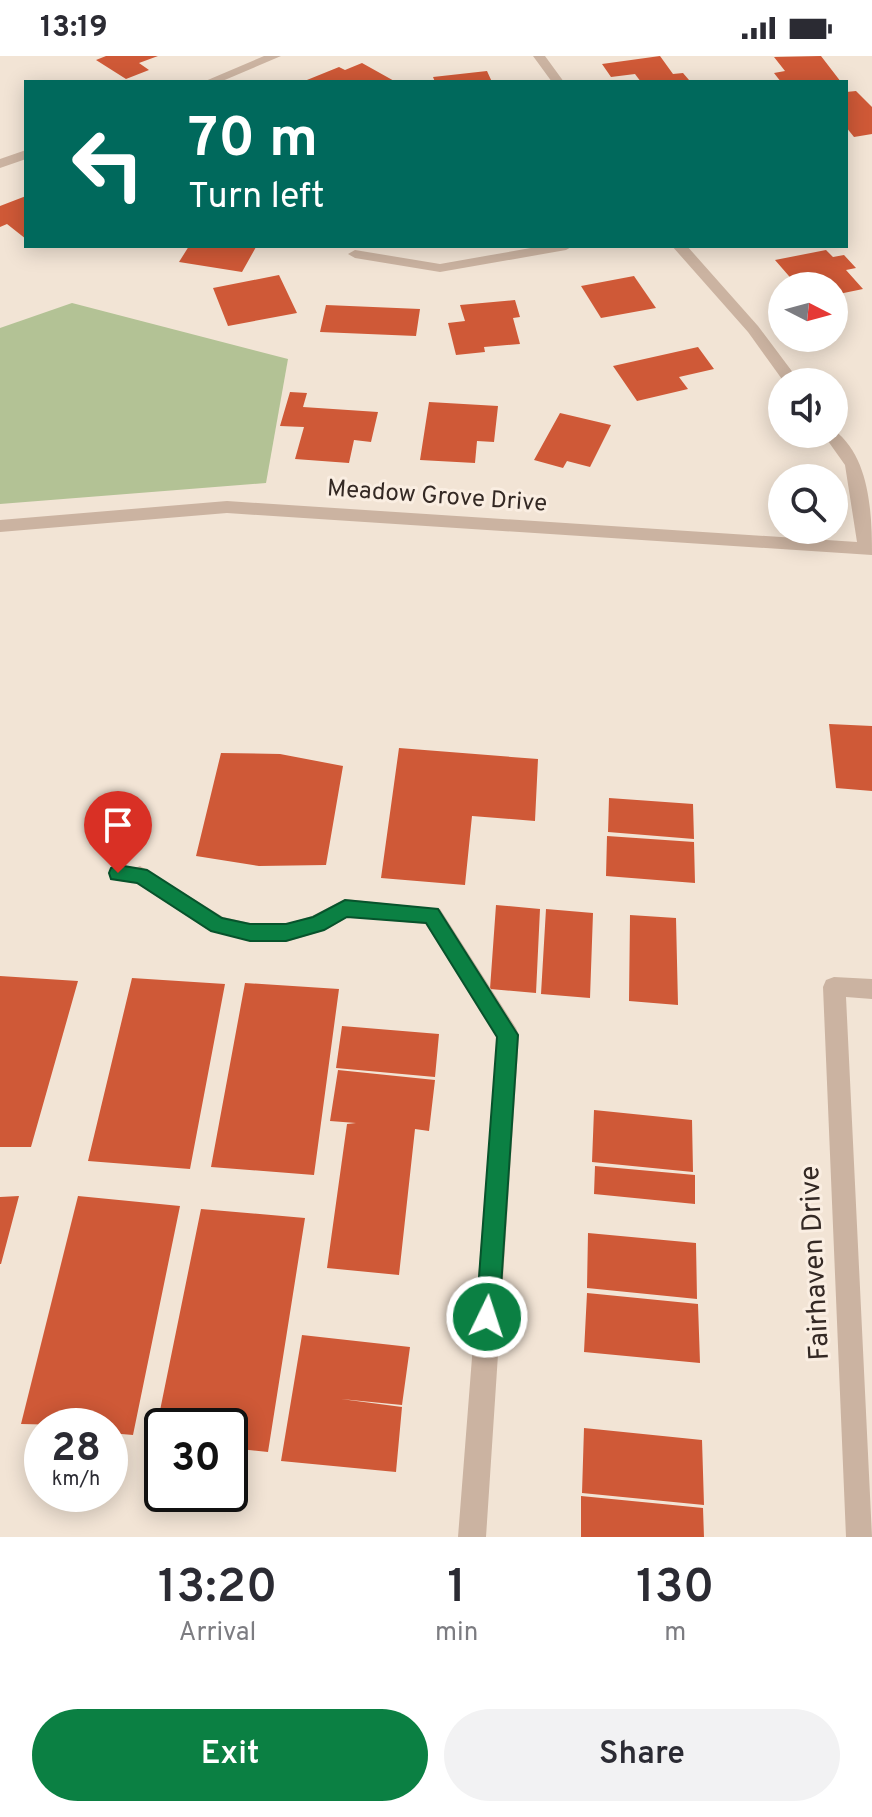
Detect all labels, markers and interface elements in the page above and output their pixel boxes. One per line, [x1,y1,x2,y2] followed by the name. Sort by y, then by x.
[40,10,108,47] text: 13:19
[188,106,318,176] text: 70 m
[56,112,160,216] icon: left
[188,175,325,221] text: Turn left
[768,272,848,352] north arrow
[768,272,848,544] map controls
[768,368,848,448] button: sound
[768,464,848,544] button: search
[326,474,548,520] street label: Meadow Grove Drive
[84,791,152,873] pin
[96,803,140,847] icon: arrive
[793,1165,839,1361] street label: Fairhaven Drive
[445,1275,529,1359] position arrow
[144,1408,248,1512] speed limit sign: 30
[51,1425,101,1475] text: 28
[52,1467,100,1493] text: km/h
[158,1559,277,1619] text: 13:20
[447,1559,466,1619] text: 1
[636,1559,714,1619] text: 130
[179,1617,256,1650] text: Arrival
[435,1617,478,1650] text: min
[664,1617,686,1650] text: m
[32,1709,428,1801] button: Exit
[444,1709,840,1801] button: Share

